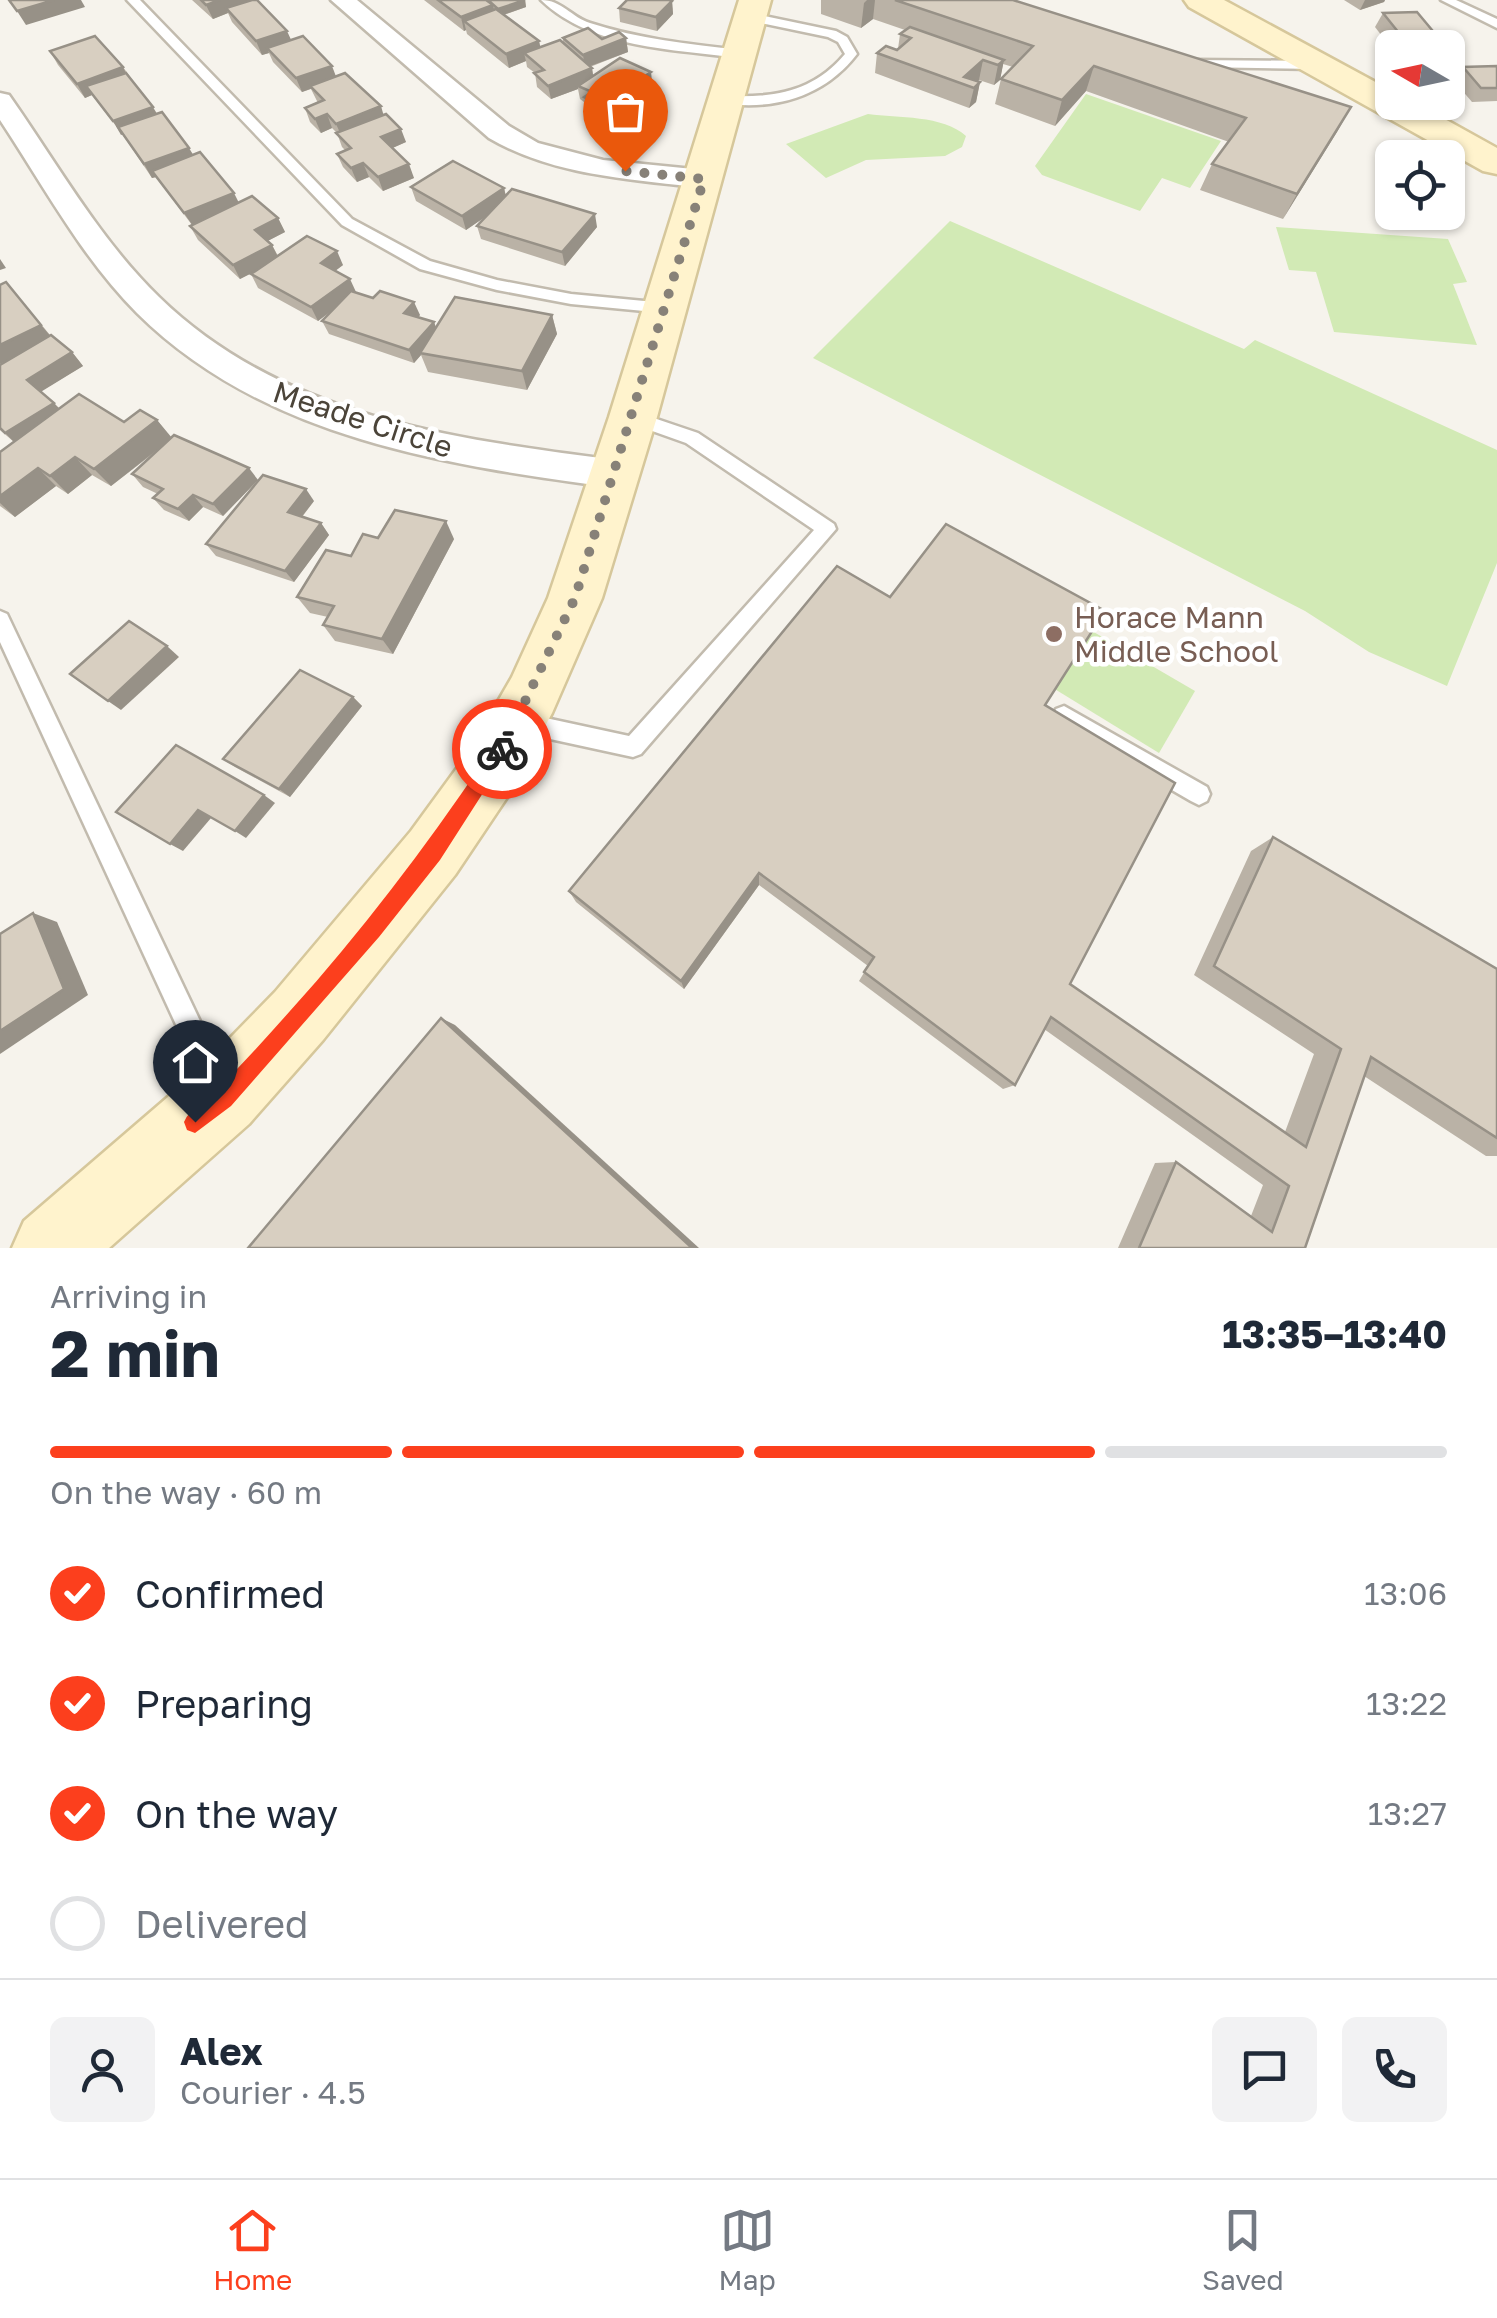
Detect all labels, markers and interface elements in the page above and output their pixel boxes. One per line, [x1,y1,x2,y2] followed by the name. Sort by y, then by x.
[1375,30,1465,120] north arrow
[1375,30,1465,230] map controls
[583,69,668,172] pin
[598,84,653,139] icon: bag
[1375,140,1465,230] button: locate
[269,373,457,465] street label: Meade Circle
[1074,599,1279,669] place label: Horace Mann Middle School
[1043,623,1065,645] marker: Horace Mann Middle School
[452,699,552,799] courier
[475,722,530,777] icon: bike
[153,1020,238,1123] pin
[168,1035,223,1090] icon: home
[50,1277,207,1315] text: Arriving in
[1222,1311,1447,1356] text: 13:35–13:40
[50,1313,220,1391] text: 2 min
[50,1473,322,1511] text: On the way · 60 m
[50,1566,105,1621] icon: check
[135,1571,325,1616] text: Confirmed
[1364,1574,1447,1612] text: 13:06
[50,1676,105,1731] icon: check
[135,1681,313,1726] text: Preparing
[1366,1684,1447,1722] text: 13:22
[50,1786,105,1841] icon: check
[135,1791,338,1836] text: On the way
[1368,1794,1447,1832] text: 13:27
[135,1901,308,1946] text: Delivered
[50,2017,155,2122] button: person
[1212,2017,1317,2122] button: chat
[1342,2017,1447,2122] button: phone
[180,2028,263,2073] text: Alex
[180,2073,366,2111] text: Courier · 4.5
[213,2203,292,2296] tab: Home
[719,2203,776,2296] tab: Map
[1202,2203,1284,2296] tab: Saved

